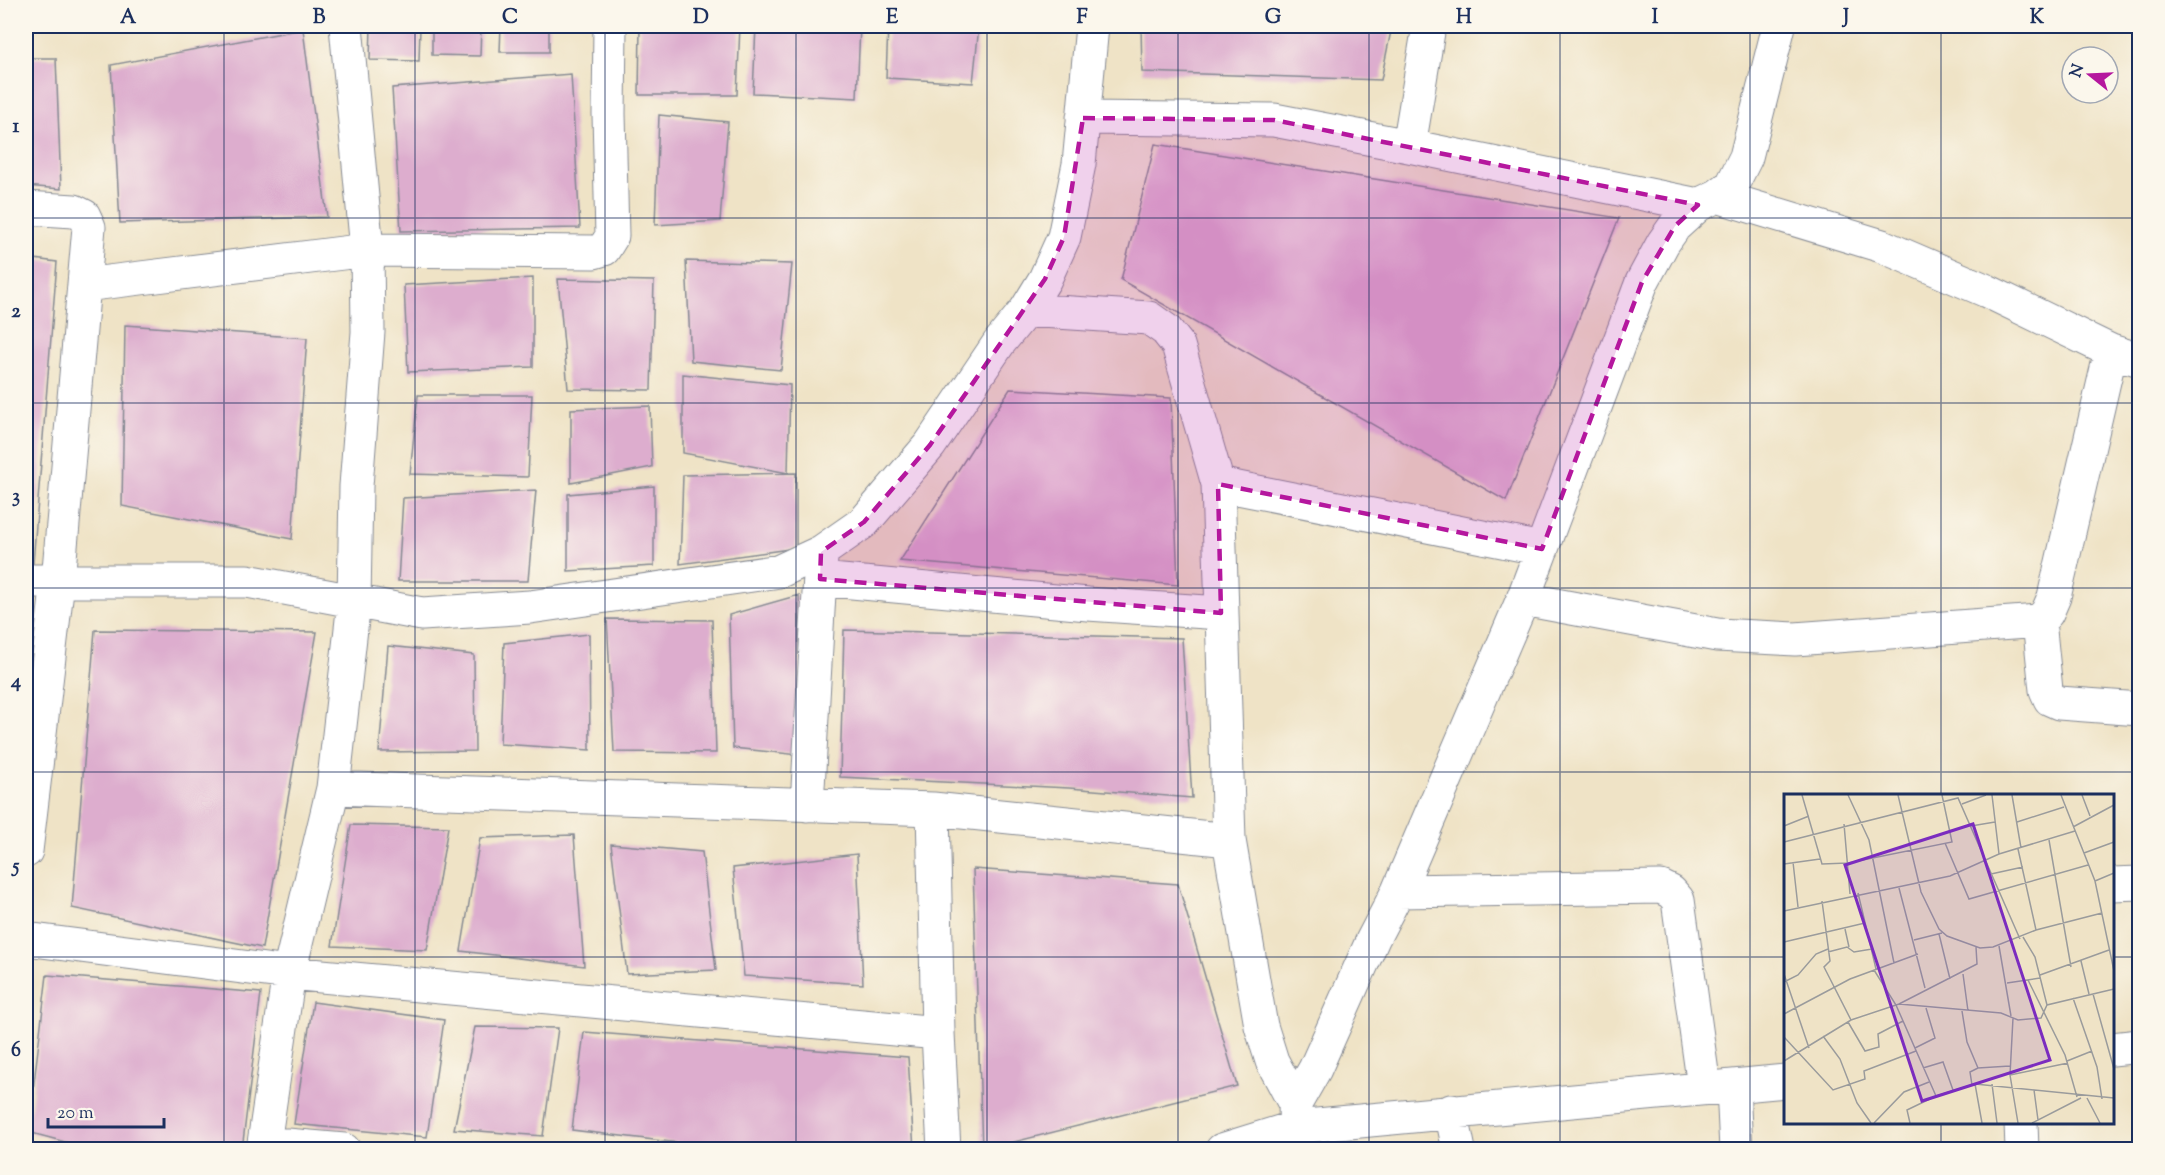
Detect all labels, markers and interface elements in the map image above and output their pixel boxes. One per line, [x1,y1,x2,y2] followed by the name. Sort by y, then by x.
[120,4,137,33] text: A
[313,4,326,33] text: B
[502,4,518,33] text: C
[693,4,709,33] text: D
[886,4,899,33] text: E
[1076,4,1088,33] text: F
[1265,4,1282,33] text: G
[1456,4,1472,33] text: H
[1652,4,1659,33] text: I
[1841,4,1849,33] text: J
[2030,4,2045,33] text: K
[2060,45,2120,105] north arrow
[2065,61,2091,81] text: N
[13,113,20,142] text: 1
[11,298,21,327] text: 2
[12,483,20,512] text: 3
[10,668,21,697] text: 4
[1784,794,2114,1124] inset map
[11,853,20,882] text: 5
[11,1037,21,1066] text: 6
[48,1091,164,1129] scale bar
[57,1101,94,1127] text: 20 m

